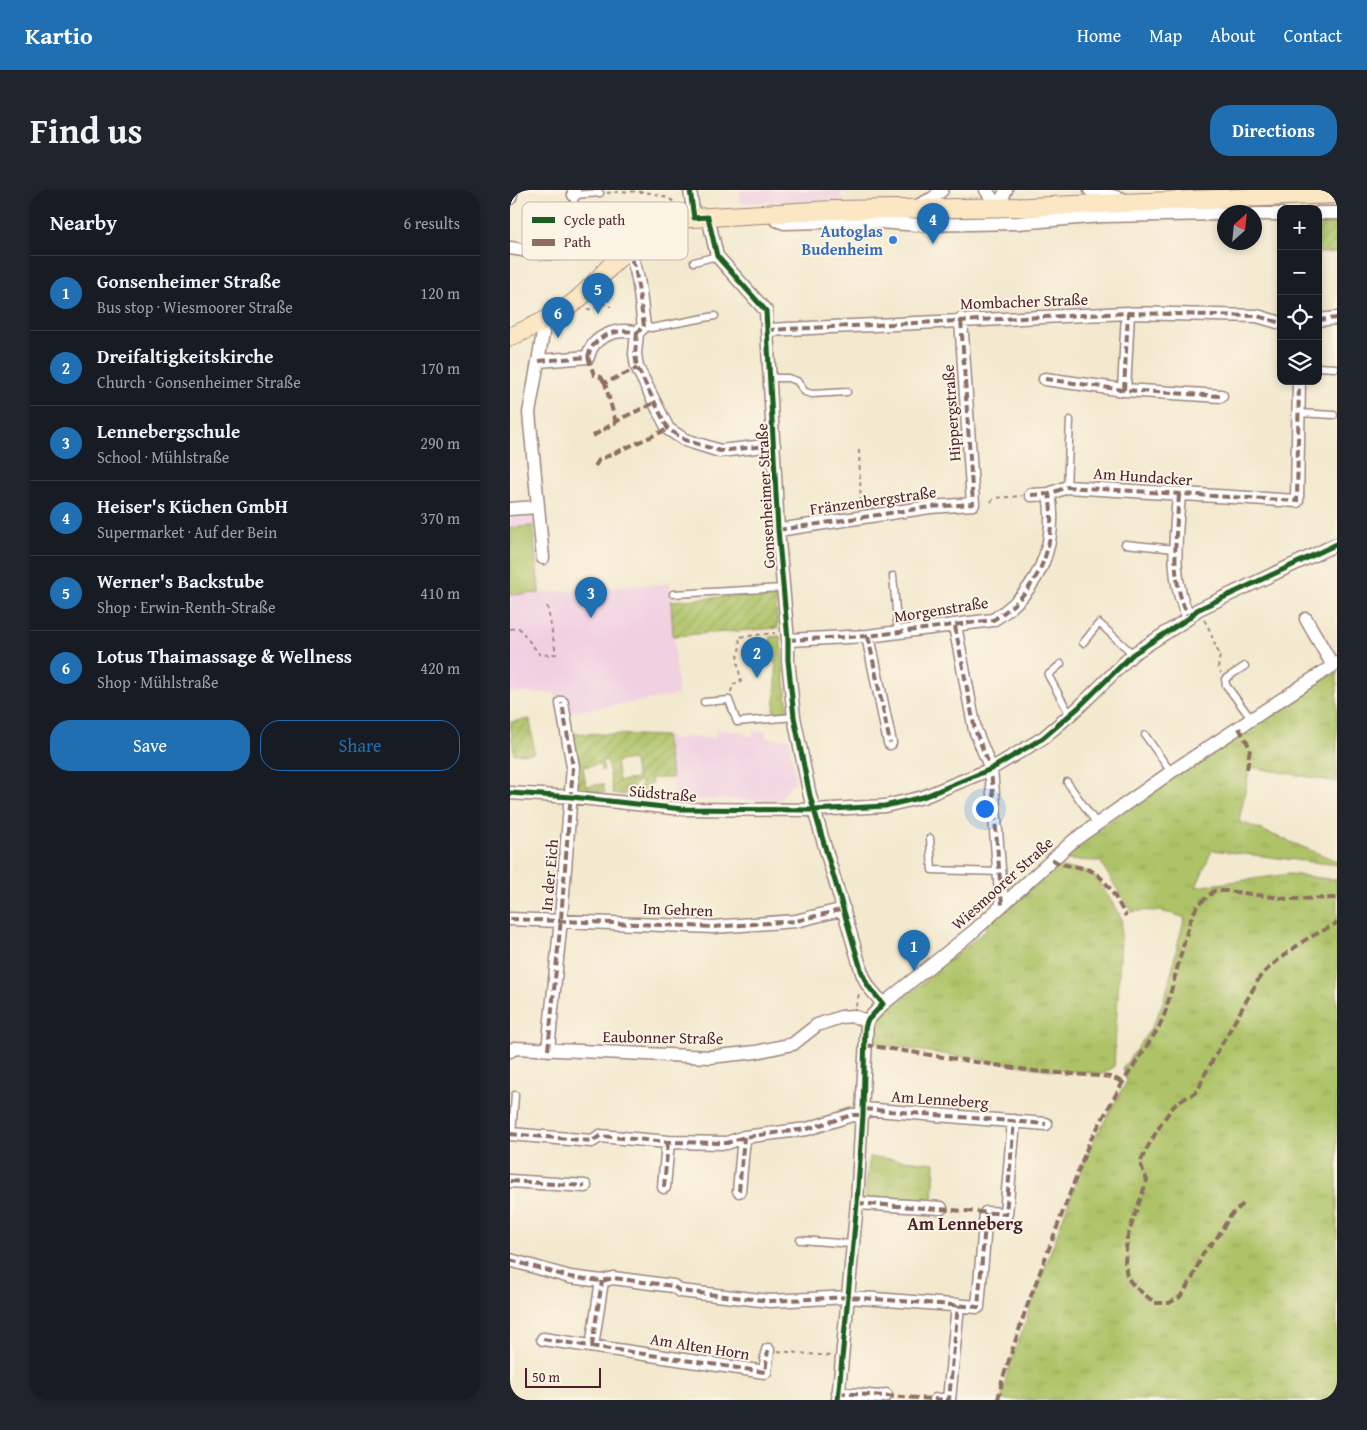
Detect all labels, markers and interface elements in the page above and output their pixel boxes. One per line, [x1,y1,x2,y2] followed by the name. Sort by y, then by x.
[25,18,93,53] text: Kartio
[1077,22,1121,49] text: Home
[1149,22,1182,49] text: Map
[1210,22,1256,49] text: About
[1284,22,1342,49] text: Contact
[30,105,143,156] text: Find us
[1210,105,1337,156] button: Directions
[522,202,688,260] legend
[917,203,949,244] pin: 4
[1217,205,1262,250] north arrow
[1277,205,1322,385] map controls
[1277,205,1322,250] button: +
[50,207,117,238] text: Nearby
[564,210,625,230] text: Cycle path
[403,211,460,235] text: 6 results
[801,219,883,261] place label: Autoglas Budenheim
[564,232,591,252] text: Path
[887,234,899,246] marker: Autoglas Budenheim
[1277,250,1322,295] button: −
[97,267,281,295] text: Gonsenheimer Straße
[582,273,614,314] pin: 5
[62,281,70,305] text: 1
[420,281,460,305] text: 120 m
[960,287,1088,315] street label: Mombacher Straße
[97,295,293,319] text: Bus stop · Wiesmoorer Straße
[1277,295,1322,340] button: locate
[542,297,574,338] pin: 6
[1277,340,1322,385] button: layers
[97,342,274,370] text: Dreifaltigkeitskirche
[62,356,70,380] text: 2
[420,356,460,380] text: 170 m
[936,364,966,462] street label: Hippergstraße
[97,370,301,394] text: Church · Gonsenheimer Straße
[97,417,240,445] text: Lennebergschule
[749,423,781,569] street label: Gonsenheimer Straße
[62,431,70,455] text: 3
[420,431,460,455] text: 290 m
[97,445,229,469] text: School · Mühlstraße
[1093,461,1194,491] street label: Am Hundacker
[808,479,938,521] street label: Fränzenbergstraße
[97,492,288,520] text: Heiser's Küchen GmbH
[62,506,70,530] text: 4
[420,506,460,530] text: 370 m
[97,520,277,544] text: Supermarket · Auf der Bein
[97,567,264,595] text: Werner's Backstube
[575,577,607,618] pin: 3
[62,581,70,605] text: 5
[420,581,460,605] text: 410 m
[892,590,990,628] street label: Morgenstraße
[97,595,276,619] text: Shop · Erwin-Renth-Straße
[741,637,773,678] pin: 2
[97,642,352,670] text: Lotus Thaimassage & Wellness
[62,656,70,680] text: 6
[420,656,460,680] text: 420 m
[97,670,218,694] text: Shop · Mühlstraße
[50,720,250,771] button: Save
[260,720,460,771] button: Share
[628,778,698,808] street label: Südstraße
[972,796,998,822] your location
[946,831,1058,935] street label: Wiesmoorer Straße
[534,838,564,912] street label: In der Eich
[642,896,714,922] street label: Im Gehren
[898,930,930,971] pin: 1
[602,1024,724,1050] street label: Eaubonner Straße
[891,1084,989,1114] street label: Am Lenneberg
[907,1210,1023,1237] district label: Am Lenneberg
[648,1326,752,1366] street label: Am Alten Horn
[525,1365,601,1388] scale bar
[532,1367,560,1387] text: 50 m

